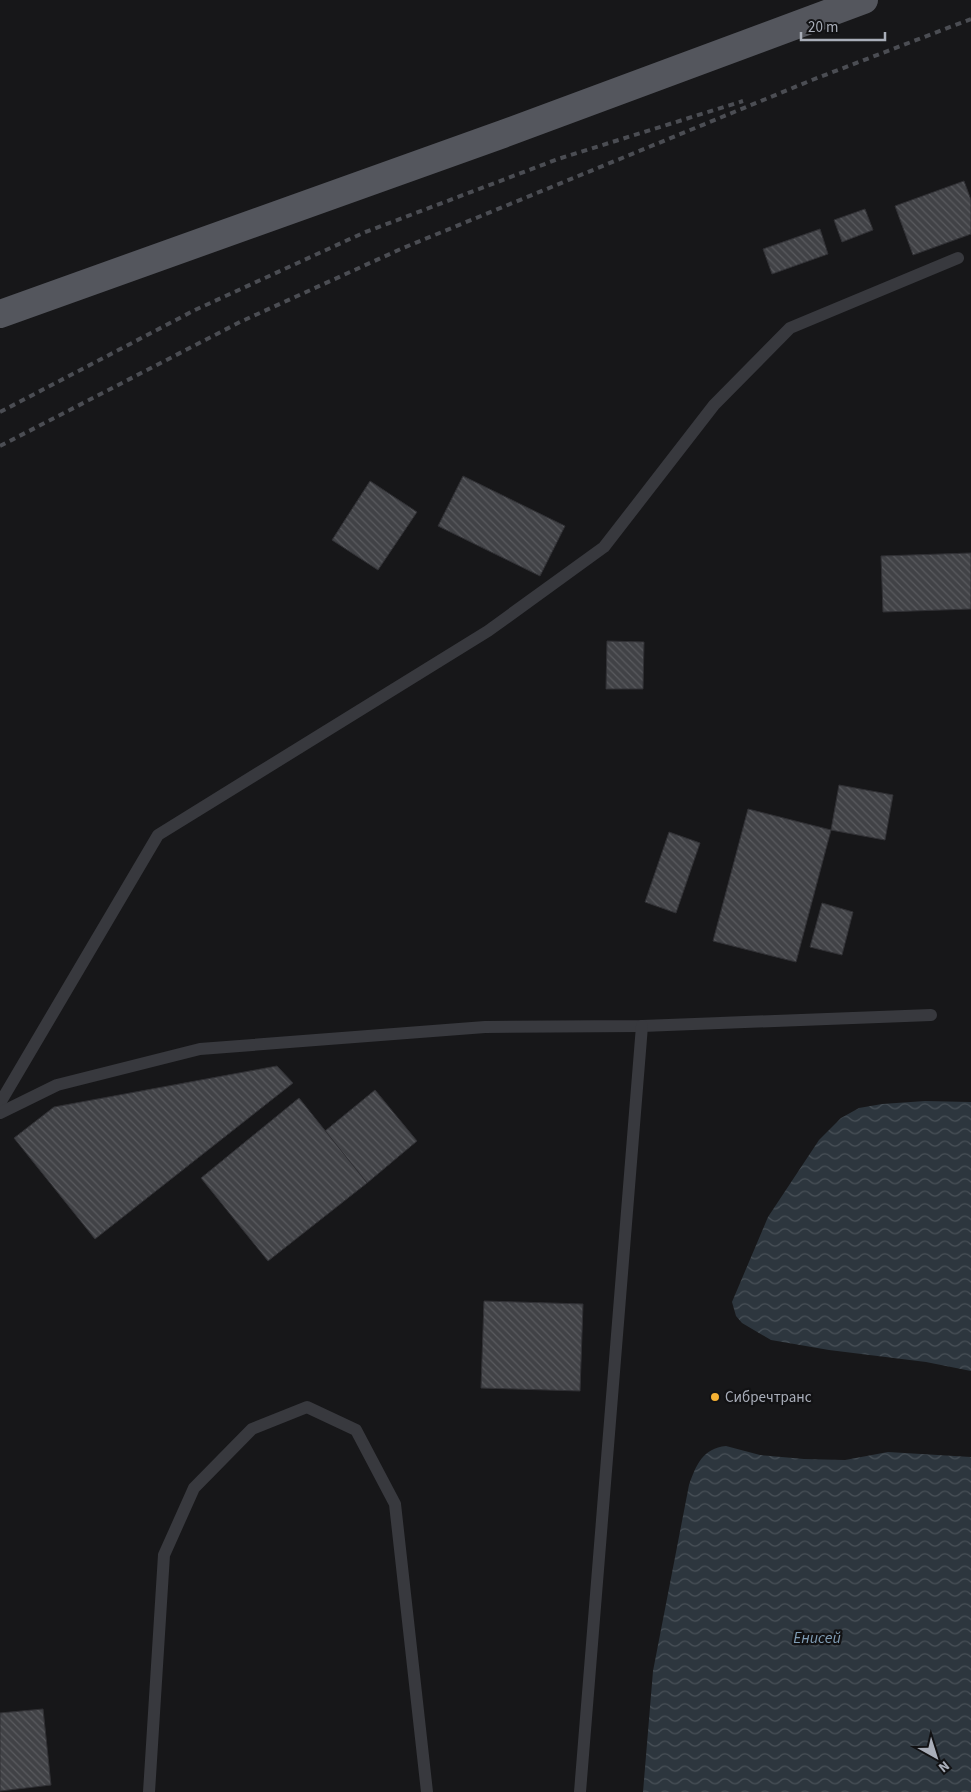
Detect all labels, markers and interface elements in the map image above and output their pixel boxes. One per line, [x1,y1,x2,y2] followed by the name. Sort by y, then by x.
[801,10,885,42] scale bar
[808,17,838,38] text: 20 m
[725,1387,812,1408] place label: Сибречтранс
[709,1391,721,1403] marker: Сибречтранс
[793,1627,841,1649] water label: Енисей
[911,1732,961,1782] north arrow
[934,1756,953,1777] text: N

